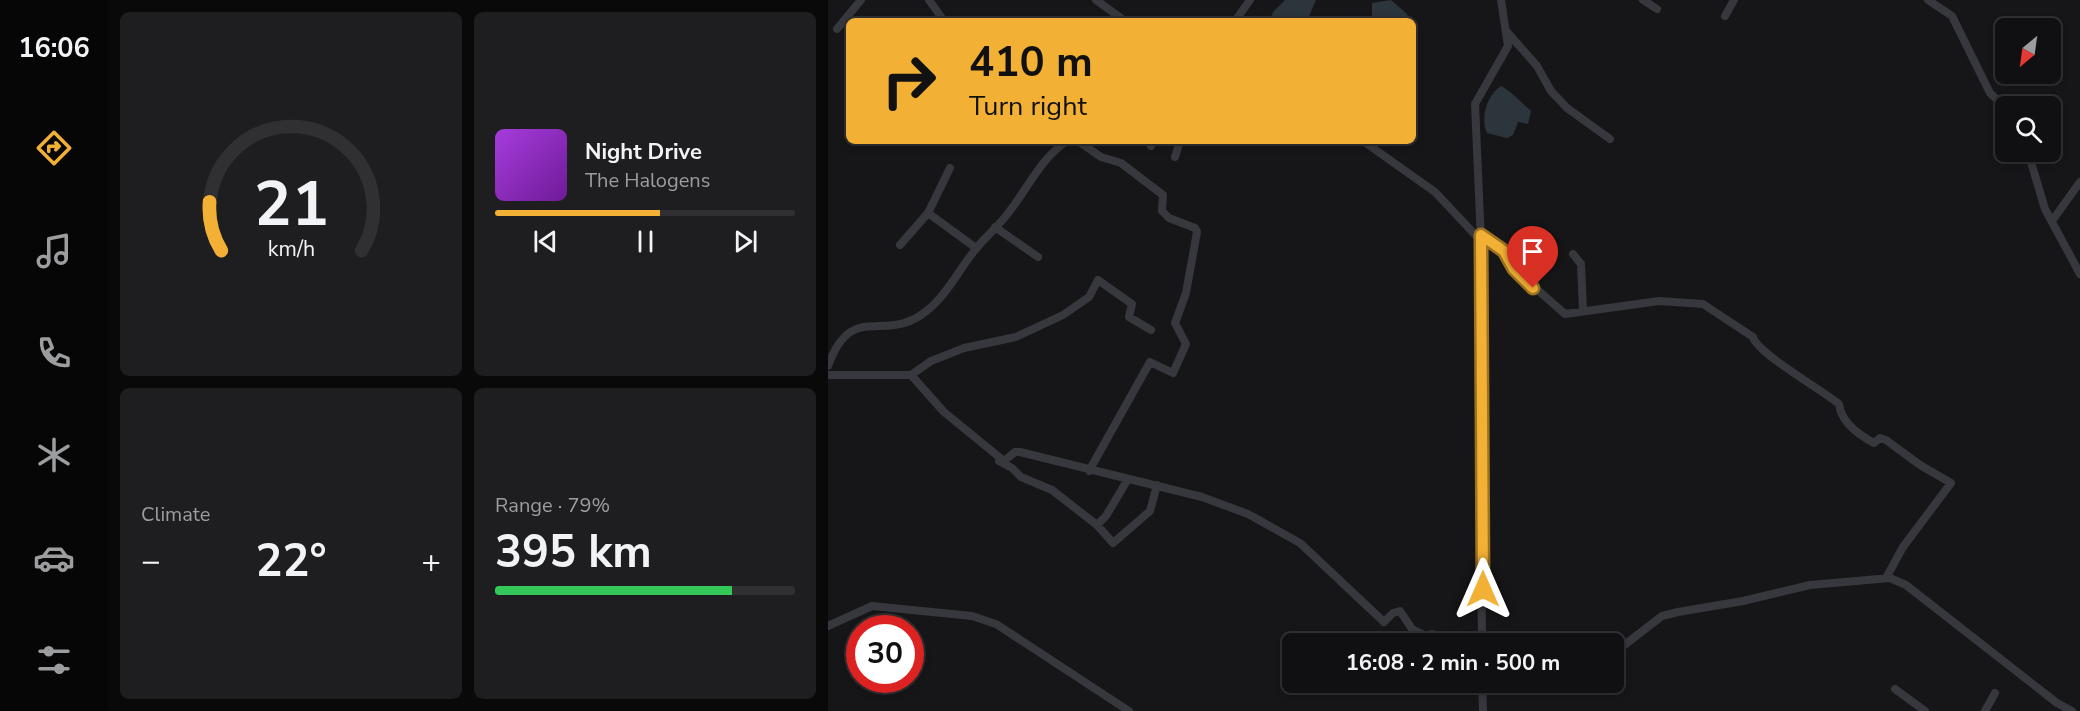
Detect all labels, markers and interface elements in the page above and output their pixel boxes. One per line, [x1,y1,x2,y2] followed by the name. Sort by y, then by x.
[1995,18,2061,84] north arrow
[1995,18,2061,162] map controls
[18,30,90,67] text: 16:06
[969,34,1093,91] text: 410 m
[870,42,948,120] icon: right
[969,88,1087,125] text: Turn right
[1995,96,2061,162] button: search
[33,127,75,169] icon: directions
[585,137,702,167] text: Night Drive
[254,162,328,247] text: 21
[585,167,710,194] text: The Halogens
[529,225,562,258] icon: previous
[629,225,662,258] icon: pause
[729,225,762,258] icon: next
[1507,226,1558,288] pin
[33,230,75,272] icon: music
[267,234,315,264] text: km/h
[1516,235,1549,268] icon: arrive
[33,332,75,374] icon: phone
[33,434,75,476] icon: climate
[495,492,610,519] text: Range · 79%
[141,501,210,528] text: Climate
[495,522,652,583] text: 395 km
[255,531,327,592] text: 22°
[33,537,75,579] icon: car
[141,539,161,584] text: −
[421,539,441,584] text: +
[1451,557,1515,621] position arrow
[846,615,924,693] speed limit sign: 30
[33,639,75,681] icon: filters
[1346,648,1560,678] text: 16:08 · 2 min · 500 m

